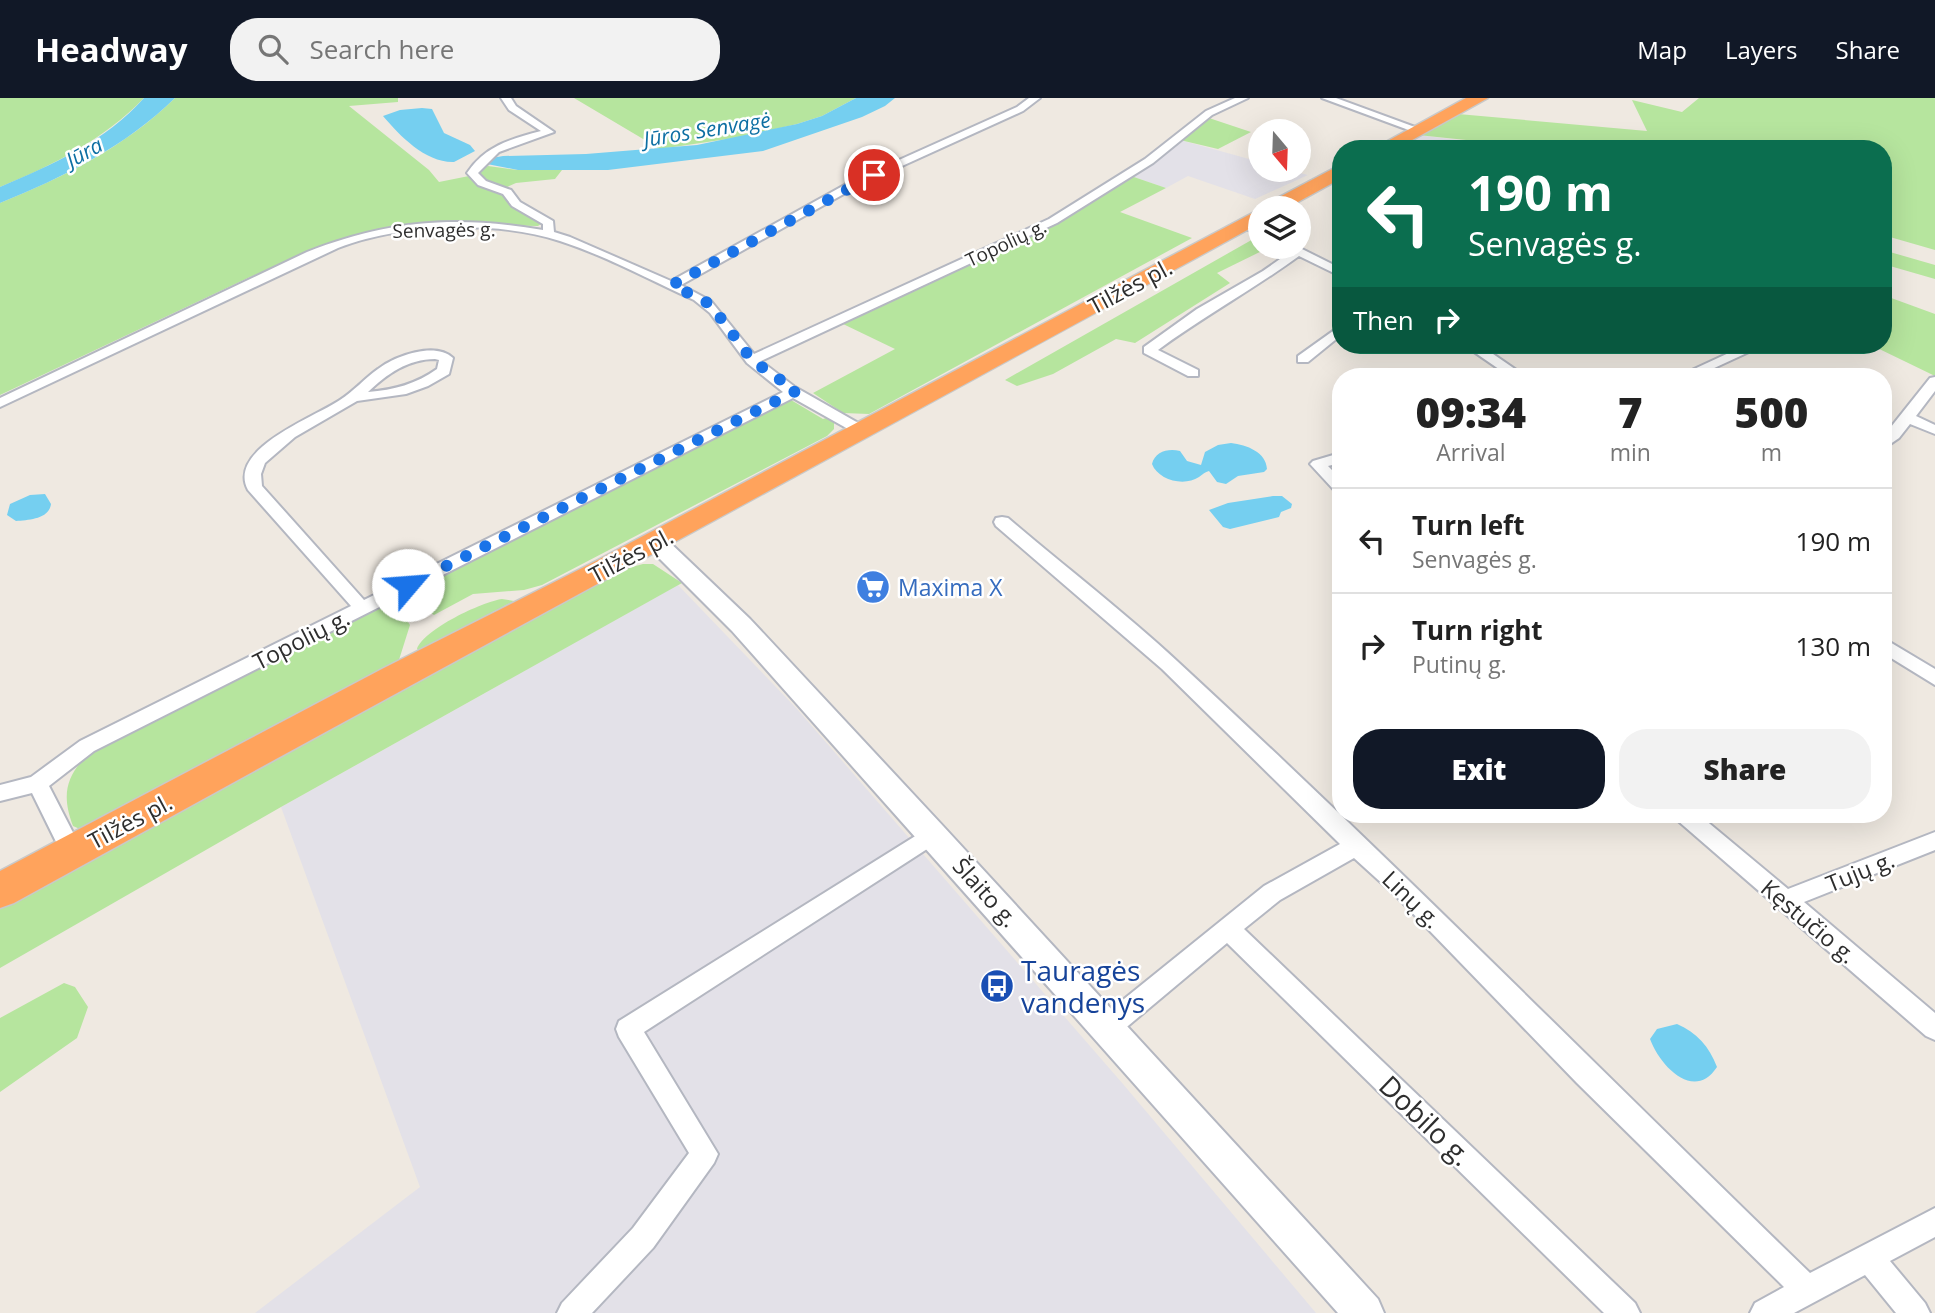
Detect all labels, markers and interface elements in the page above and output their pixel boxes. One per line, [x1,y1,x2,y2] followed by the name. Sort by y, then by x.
[230,18,720,81] search box
[35,27,188,72] text: Headway
[254,30,292,68] icon: search
[310,31,454,67] text: Search here
[1637,33,1687,66] text: Map
[1725,33,1798,66] text: Layers
[1836,33,1900,66] text: Share
[637,105,773,153] water label: Jūros Senvagė
[1248,119,1311,182] north arrow
[1248,119,1311,259] map controls
[57,131,107,175] water label: Jūra
[844,145,904,205] pin
[855,156,893,194] icon: arrive
[1468,159,1613,225] text: 190 m
[1353,168,1444,259] icon: left
[1248,196,1311,259] button: layers
[961,213,1051,273] street label: Topolių g.
[392,216,496,244] street label: Senvagės g.
[1468,222,1642,265] text: Senvagės g.
[1082,251,1178,321] street label: Tilžės pl.
[1428,301,1466,339] icon: right
[1353,302,1414,338] text: Then
[1416,383,1526,440] text: 09:34
[1618,383,1643,440] text: 7
[1735,383,1808,440] text: 500
[1436,436,1506,468] text: Arrival
[1610,436,1651,468] text: min
[1761,436,1782,468] text: m
[1412,507,1524,543] text: Turn left
[583,520,679,590] street label: Tilžės pl.
[1353,522,1391,560] icon: left
[1796,523,1871,559] text: 190 m
[1412,543,1537,575] text: Senvagės g.
[371,548,445,622] position arrow
[854,568,892,606] supermarket icon: Maxima X
[898,571,1003,603] place label: Maxima X
[247,601,355,677] street label: Topolių g.
[1412,612,1543,648] text: Turn right
[1353,627,1391,665] icon: right
[1796,628,1871,664] text: 130 m
[1412,648,1507,680] text: Putinų g.
[1353,729,1605,809] button: Exit
[1619,729,1871,809] button: Share
[82,786,178,856] street label: Tilžės pl.
[1821,843,1899,899] street label: Tujų g.
[946,850,1026,934] street label: Šlaito g.
[1376,863,1448,935] street label: Linų g.
[1755,872,1863,970] street label: Kęstučio g.
[1021,951,1145,1021] place label: Tauragės vandenys
[978,967,1016,1005] bus stop icon: Tauragės vandenys
[1371,1066,1481,1174] street label: Dobilo g.

